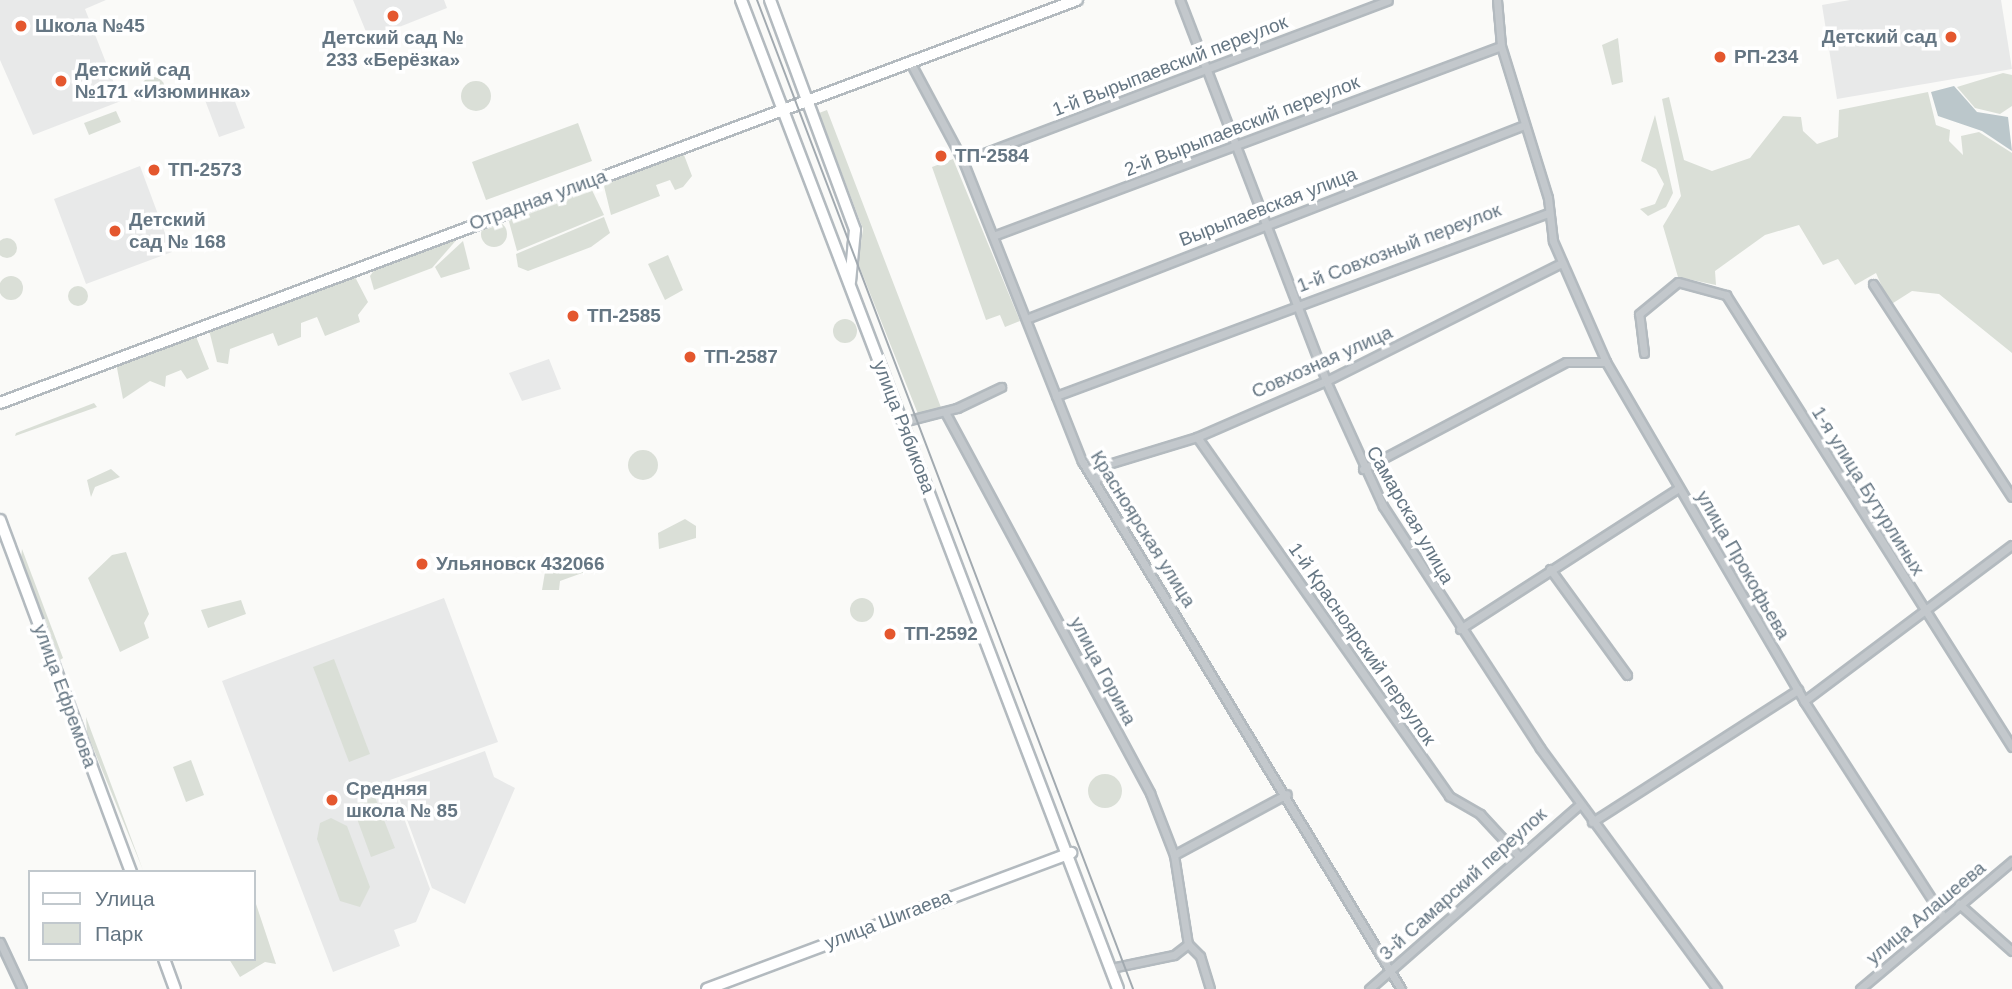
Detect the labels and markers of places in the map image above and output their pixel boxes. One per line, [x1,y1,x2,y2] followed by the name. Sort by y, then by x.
[385,8,401,24] marker: Детский сад № 233 «Берёзка»
[35,15,145,37] place label: Школа №45
[13,18,29,34] marker: Школа №45
[1822,26,1937,48] place label: Детский сад
[322,27,464,71] place label: Детский сад № 233 «Берёзка»
[1943,29,1959,45] marker: Детский сад
[1734,46,1798,68] place label: РП-234
[1712,49,1728,65] marker: РП-234
[75,59,251,103] place label: Детский сад №171 «Изюминка»
[53,73,69,89] marker: Детский сад №171 «Изюминка»
[955,145,1029,167] place label: ТП-2584
[933,148,949,164] marker: ТП-2584
[168,159,242,181] place label: ТП-2573
[146,162,162,178] marker: ТП-2573
[129,209,226,253] place label: Детский сад № 168
[107,223,123,239] marker: Детский сад № 168
[587,305,661,327] place label: ТП-2585
[565,308,581,324] marker: ТП-2585
[704,346,778,368] place label: ТП-2587
[682,349,698,365] marker: ТП-2587
[436,553,605,575] place label: Ульяновск 432066
[414,556,430,572] marker: Ульяновск 432066
[904,623,978,645] place label: ТП-2592
[882,626,898,642] marker: ТП-2592
[346,778,458,822] place label: Средняя школа № 85
[324,792,340,808] marker: Средняя школа № 85

